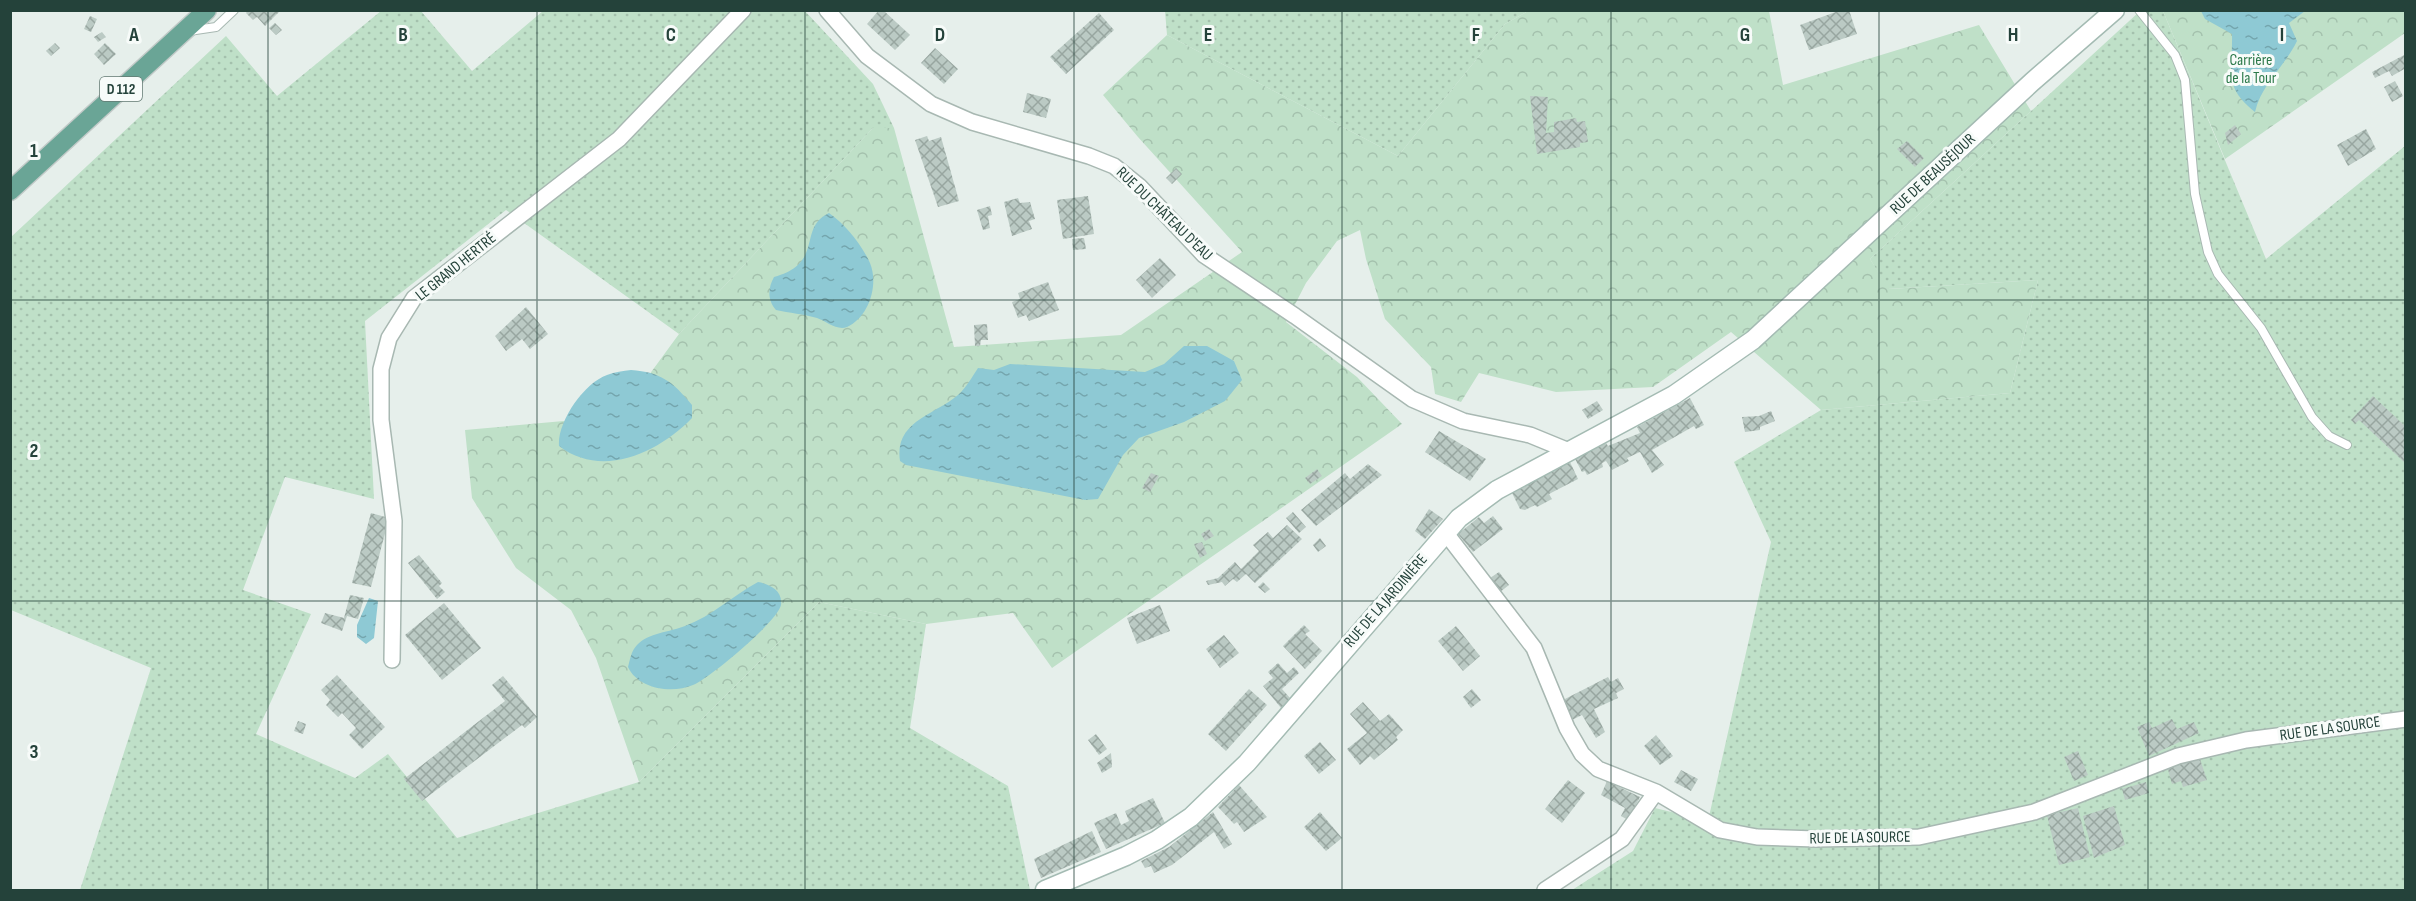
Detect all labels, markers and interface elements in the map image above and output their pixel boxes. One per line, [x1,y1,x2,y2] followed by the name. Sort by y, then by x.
[128,23,139,47] text: A
[398,23,408,47] text: B
[666,23,676,47] text: C
[935,23,945,47] text: D
[1204,23,1212,47] text: E
[1472,23,1480,47] text: F
[1740,23,1750,47] text: G
[2008,23,2018,47] text: H
[2280,23,2284,47] text: I
[2226,51,2277,88] park label: Carrière de la Tour
[100,77,142,101] road number: D 112
[1886,130,1980,218] street label: RUE DE BEAUSÉJOUR
[30,139,38,163] text: 1
[1112,163,1216,265] street label: RUE DU CHÂTEAU D'EAU
[412,229,500,305] street label: LE GRAND HERTRÉ
[30,439,38,463] text: 2
[1340,550,1432,652] street label: RUE DE LA JARDINIÈRE
[2279,713,2381,745] street label: RUE DE LA SOURCE
[30,740,39,764] text: 3
[1809,828,1911,848] street label: RUE DE LA SOURCE

